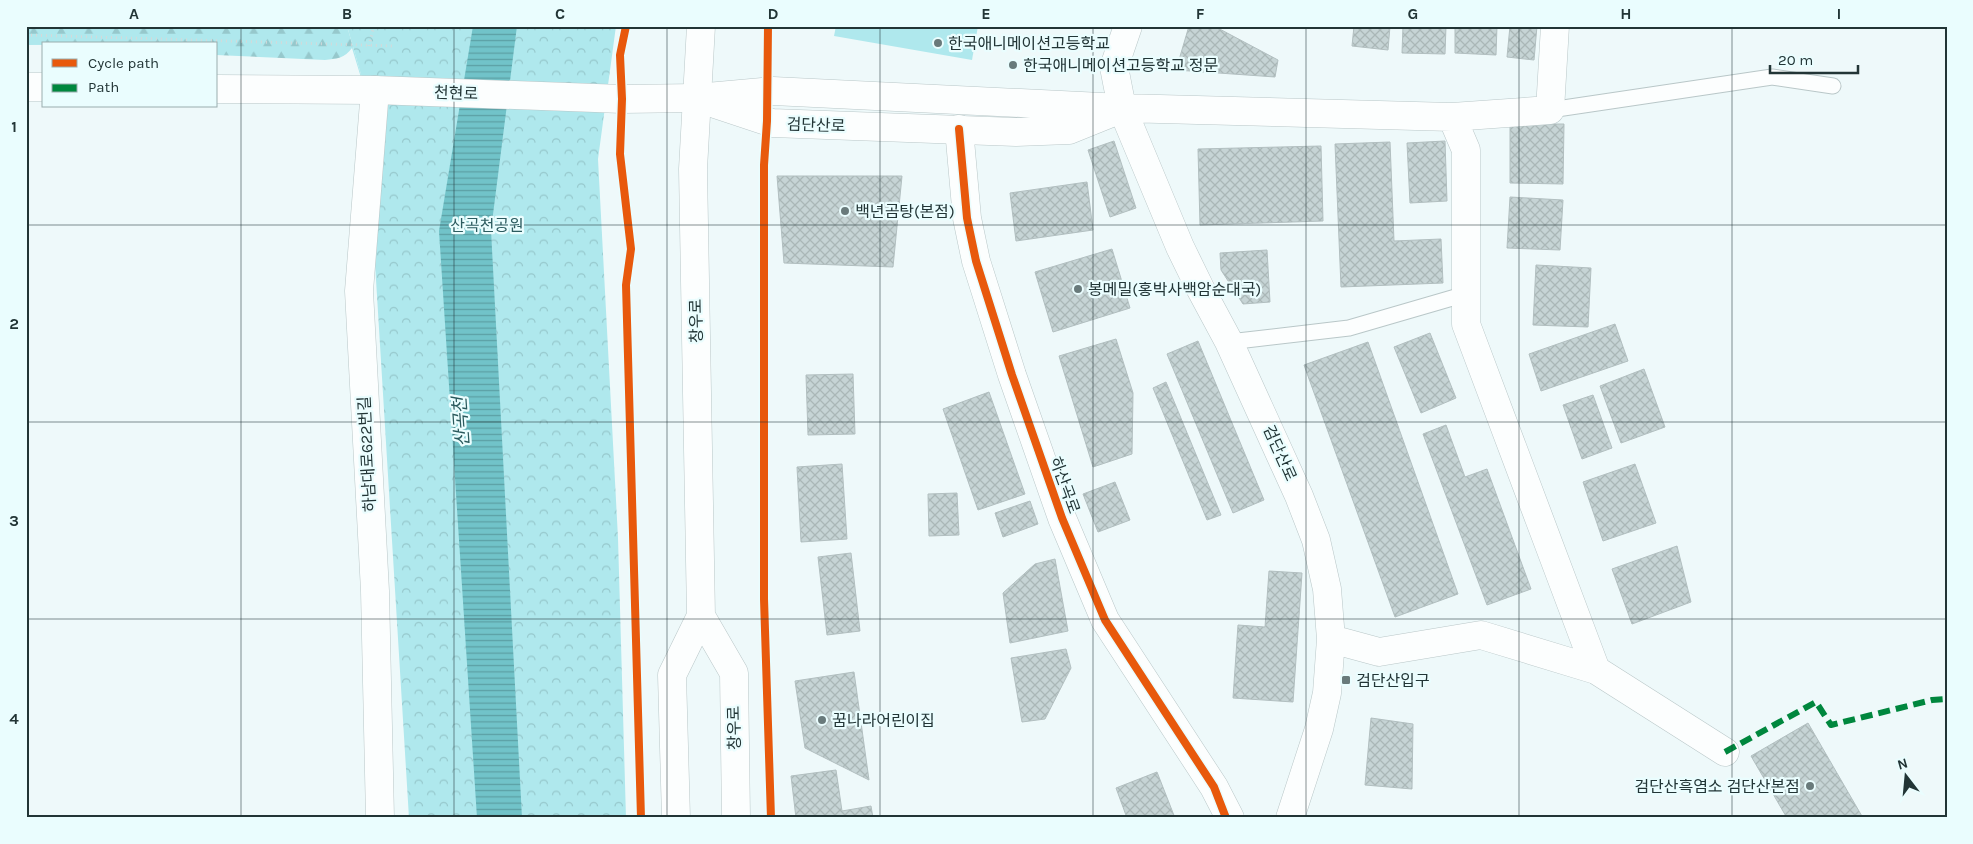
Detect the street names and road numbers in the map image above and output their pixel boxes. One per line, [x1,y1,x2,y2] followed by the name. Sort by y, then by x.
[434,83,479,103] street label: 천현로
[786,114,846,136] street label: 검단산로
[686,298,706,343] street label: 창우로
[354,396,380,512] street label: 하남대로622번길
[1259,422,1301,484] street label: 검단산로
[1046,454,1084,516] street label: 하산곡로
[724,705,744,750] street label: 창우로

